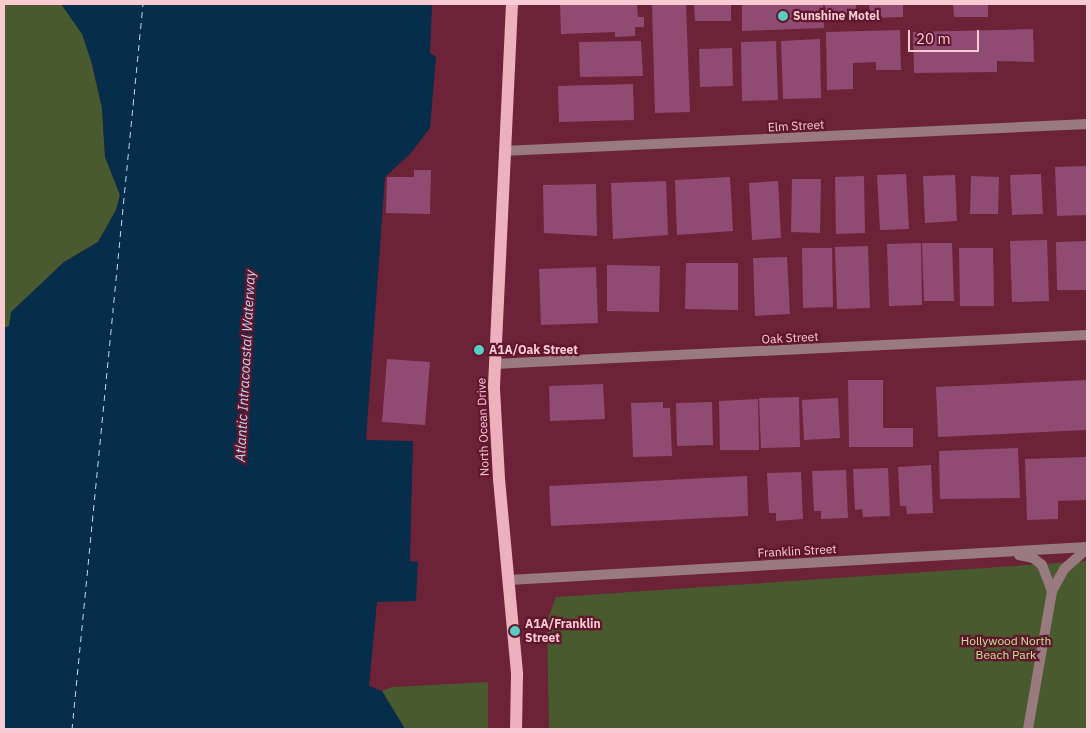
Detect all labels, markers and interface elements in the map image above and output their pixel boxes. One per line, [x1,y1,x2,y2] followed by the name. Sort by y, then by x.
[793,9,880,23] place label: Sunshine Motel
[777,10,789,22] marker: Sunshine Motel
[911,20,982,52] scale bar
[916,29,951,48] text: 20 m
[767,117,825,135] street label: Elm Street
[232,270,258,462] water label: Atlantic Intracoastal Waterway
[761,329,819,347] street label: Oak Street
[489,343,578,357] place label: A1A/Oak Street
[473,344,485,356] marker: A1A/Oak Street
[474,378,492,476] street label: North Ocean Drive
[757,542,837,560] street label: Franklin Street
[525,617,601,645] place label: A1A/Franklin Street
[509,625,521,637] marker: A1A/Franklin Street
[961,634,1051,662] park label: Hollywood North Beach Park

